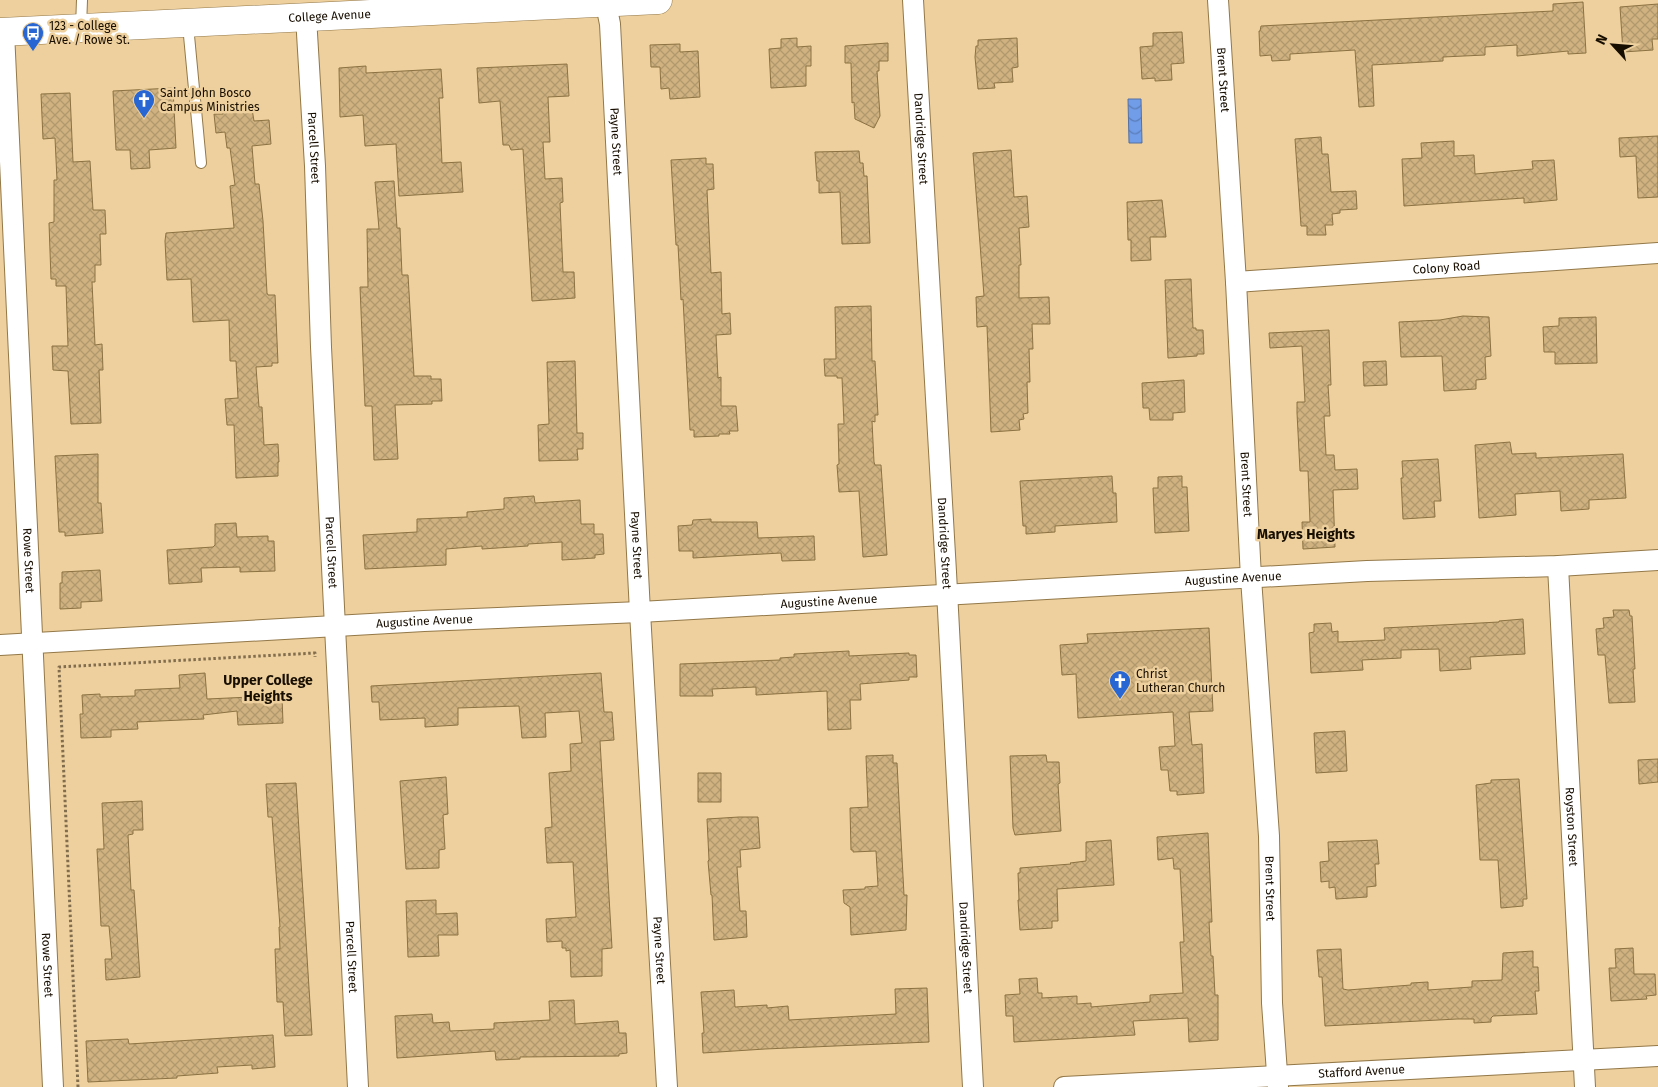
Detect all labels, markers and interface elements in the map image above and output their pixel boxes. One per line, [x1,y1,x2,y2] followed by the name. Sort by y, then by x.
[288,7,371,25] street label: College Avenue
[49,19,130,47] place label: 123 - College Ave. / Rowe St.
[1588,20,1638,70] north arrow
[21,21,45,52] bus stop icon: 123 - College Ave. / Rowe St.
[1592,32,1611,47] text: N
[1214,47,1232,114] street label: Brent Street
[160,86,260,114] place label: Saint John Bosco Campus Ministries
[132,88,156,119] church icon: Saint John Bosco Campus Ministries
[911,92,931,186] street label: Dandridge Street
[607,107,625,176] street label: Payne Street
[305,111,323,185] street label: Parcell Street
[1412,258,1481,277] street label: Colony Road
[1238,451,1255,518] street label: Brent Street
[935,497,954,590] street label: Dandridge Street
[628,511,645,580] street label: Payne Street
[322,516,340,589] street label: Parcell Street
[1257,526,1355,543] district label: Maryes Heights
[20,528,37,594] street label: Rowe Street
[1184,569,1282,588] street label: Augustine Avenue
[780,592,878,611] street label: Augustine Avenue
[376,612,473,631] street label: Augustine Avenue
[1136,667,1225,695] place label: Christ Lutheran Church
[1108,669,1132,700] church icon: Christ Lutheran Church
[223,672,313,705] district label: Upper College Heights
[1562,787,1581,867] street label: Royston Street
[1262,856,1278,922] street label: Brent Street
[956,901,975,994] street label: Dandridge Street
[650,916,668,985] street label: Payne Street
[343,921,360,994] street label: Parcell Street
[39,932,56,998] street label: Rowe Street
[1318,1062,1405,1081] street label: Stafford Avenue

